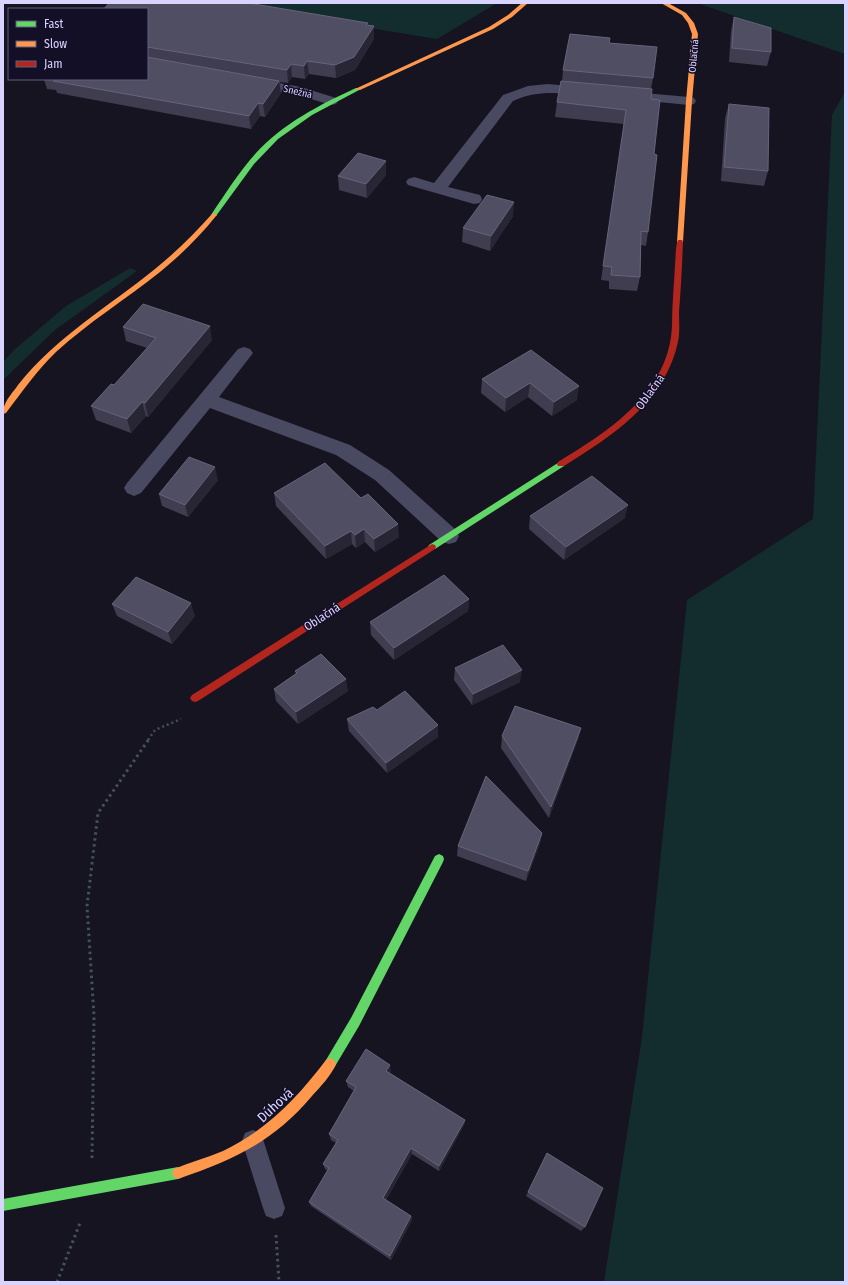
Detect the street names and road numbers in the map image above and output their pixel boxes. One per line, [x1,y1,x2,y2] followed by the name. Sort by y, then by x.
[687,39,701,73] street label: Oblačná
[282,83,313,101] street label: Snežná
[633,372,668,412] street label: Oblačná
[301,600,343,634] street label: Oblačná
[254,1084,297,1126] street label: Dúhová

